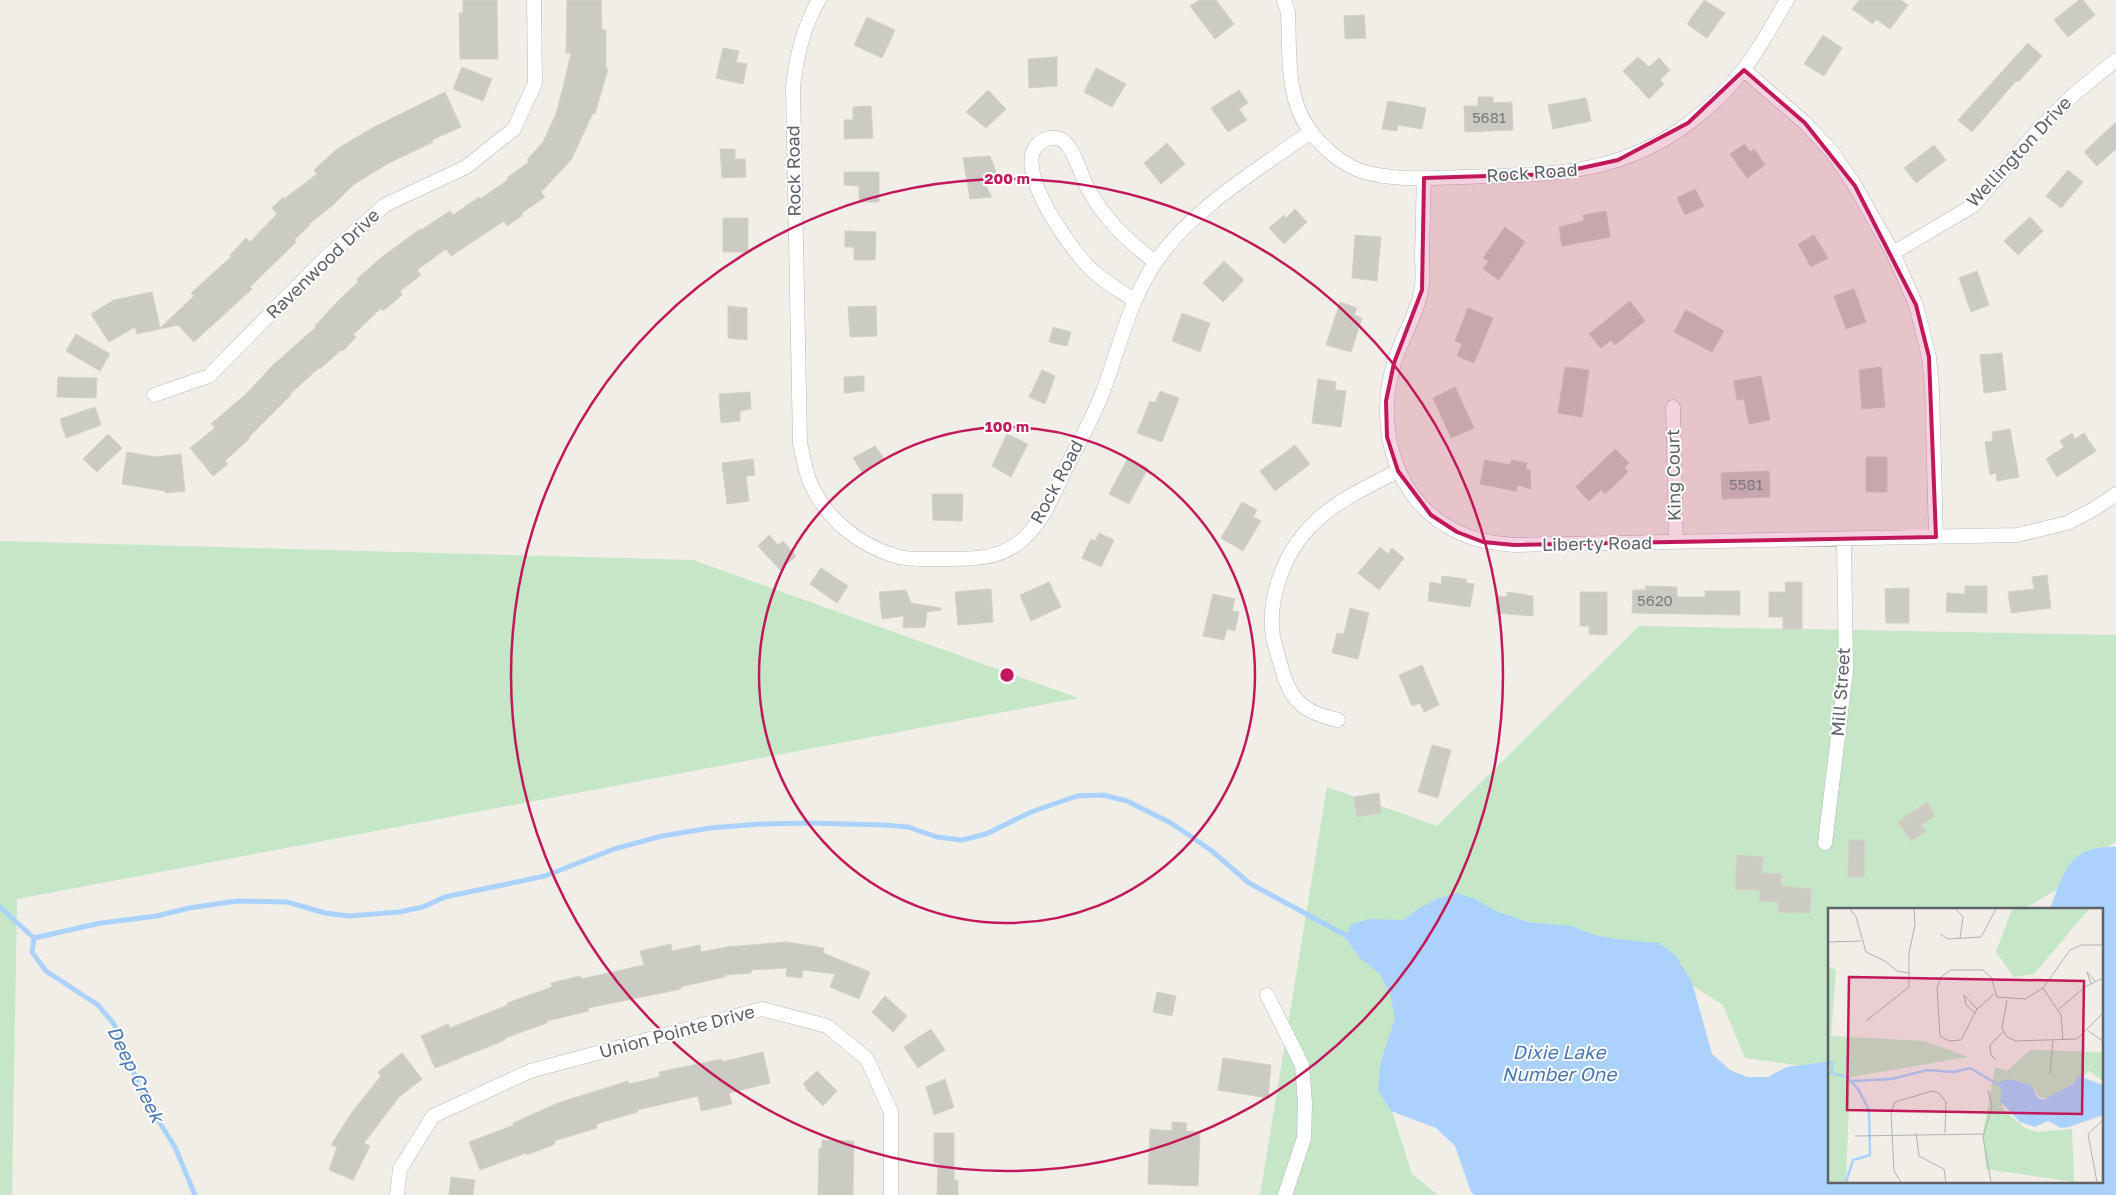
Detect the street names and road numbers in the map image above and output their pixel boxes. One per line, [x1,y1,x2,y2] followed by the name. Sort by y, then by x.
[1961,91,2075,211] street label: Wellington Drive
[781,125,805,217] street label: Rock Road
[1486,158,1578,186] street label: Rock Road
[261,204,384,323] street label: Ravenwood Drive
[1661,429,1685,521] street label: King Court
[1025,436,1087,527] street label: Rock Road
[1542,531,1652,555] street label: Liberty Road
[1826,646,1854,737] street label: Mill Street
[596,1000,757,1062] street label: Union Pointe Drive

